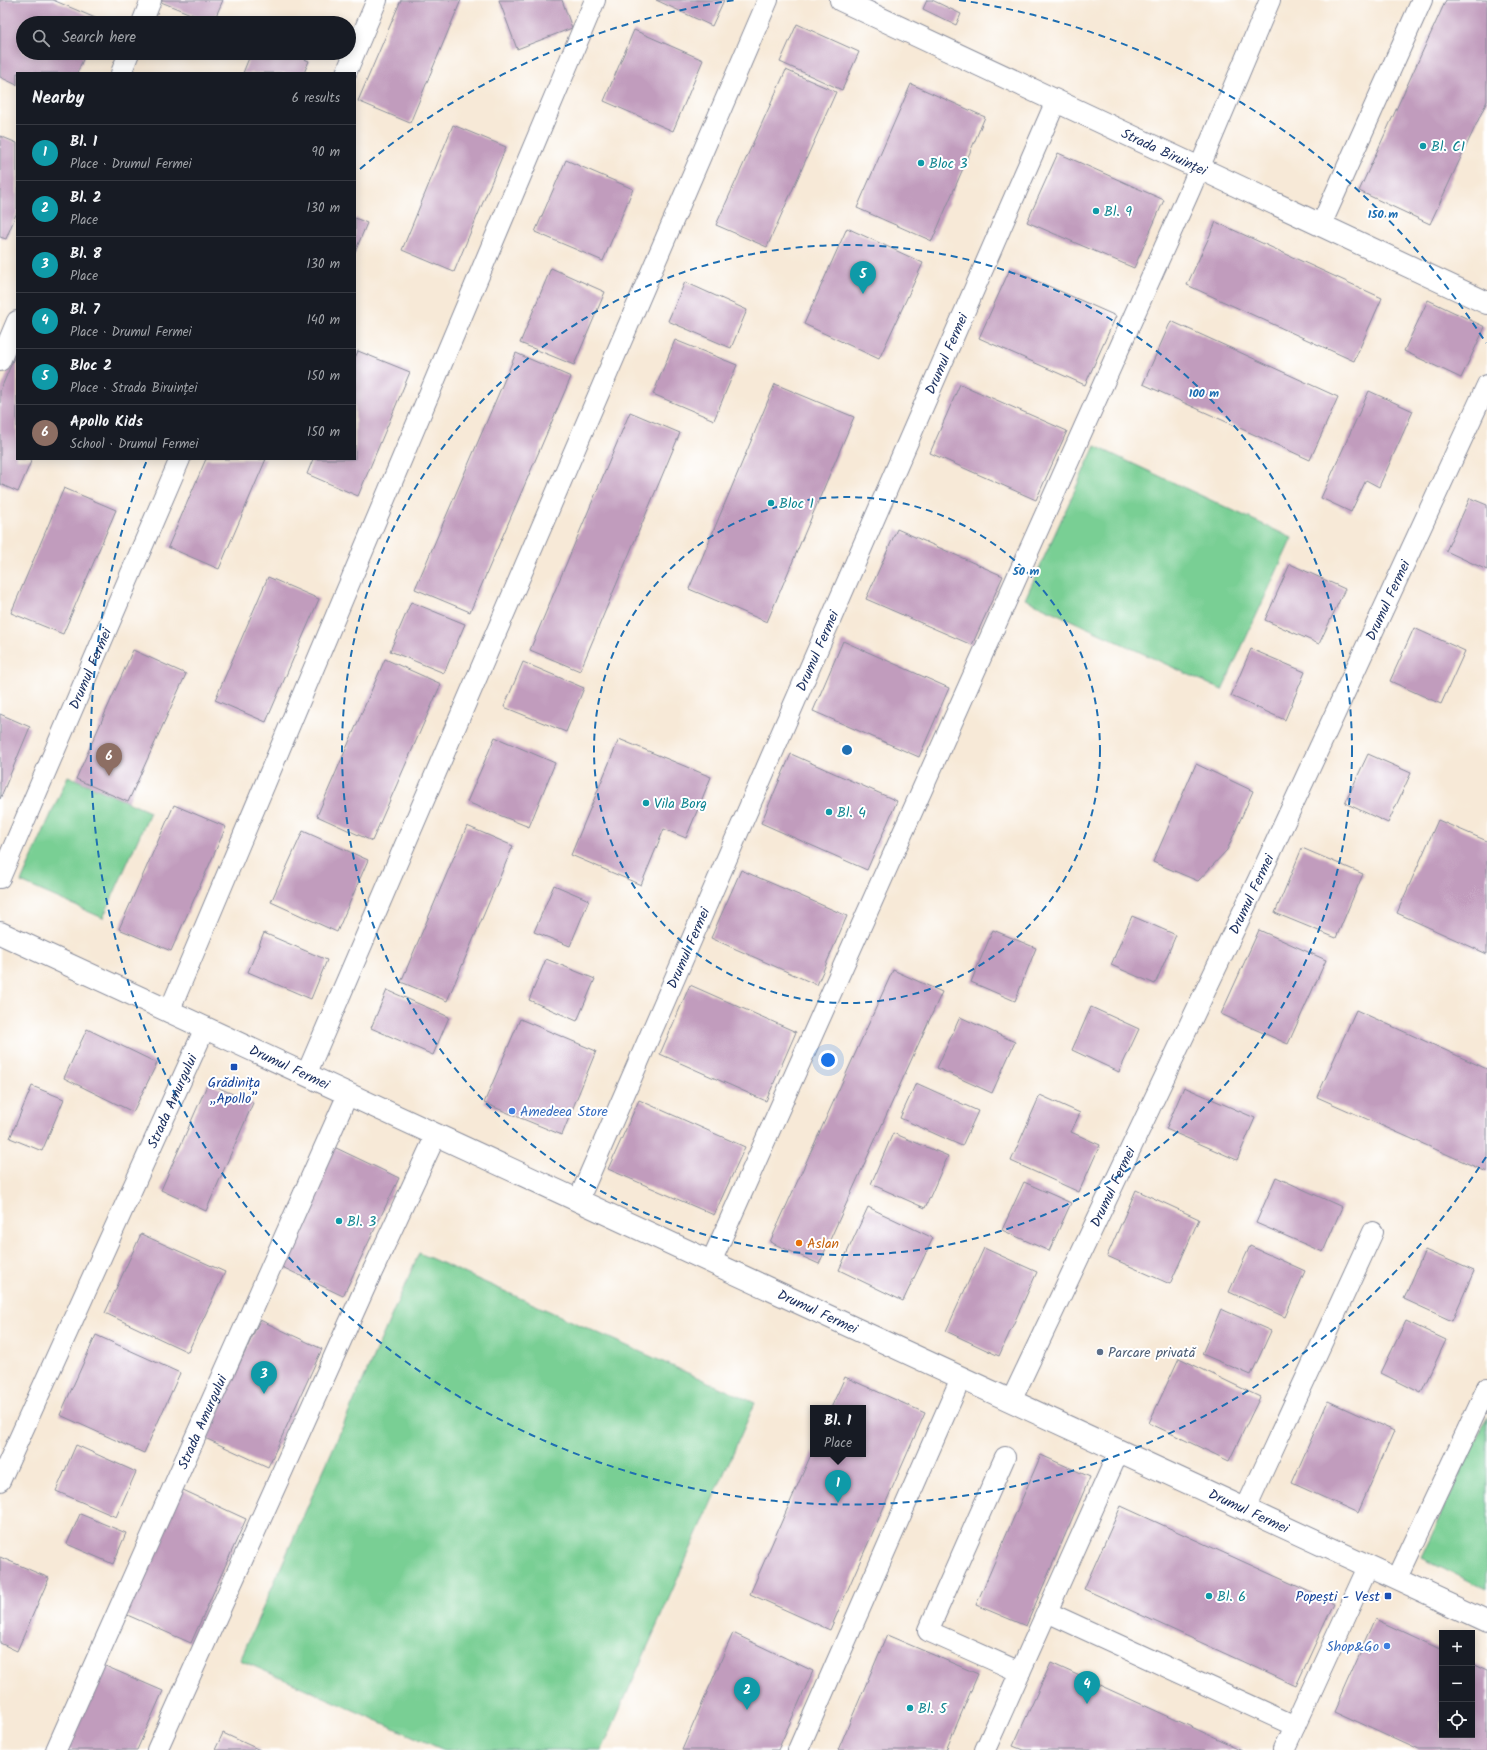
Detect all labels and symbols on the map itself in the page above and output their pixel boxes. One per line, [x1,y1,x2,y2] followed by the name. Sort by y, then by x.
[1117,123,1211,182] street label: Strada Biruinței
[1431,136,1465,158] place label: Bl. C1
[1418,141,1428,151] marker: Bl. C1
[929,153,968,175] place label: Bloc 3
[916,158,926,168] marker: Bloc 3
[1104,201,1132,223] place label: Bl. 9
[1368,205,1398,224] text: 150 m
[1091,206,1101,216] marker: Bl. 9
[850,261,876,294] pin: 5
[920,309,975,398] street label: Drumul Fermei
[1189,384,1219,403] text: 100 m
[779,493,814,515] place label: Bloc 1
[766,498,776,508] marker: Bloc 1
[1360,556,1417,644] street label: Drumul Fermei
[1012,562,1040,581] text: 50 m
[791,606,846,695] street label: Drumul Fermei
[64,624,118,713] street label: Drumul Fermei
[96,743,122,776] pin: 6
[840,743,854,757] centre of rings
[654,793,707,815] place label: Vila Borg
[641,798,651,808] marker: Vila Borg
[837,802,866,824] place label: Bl. 4
[824,807,834,817] marker: Bl. 4
[1224,850,1281,938] street label: Drumul Fermei
[662,904,716,992] street label: Drumul Fermei
[245,1040,334,1096] street label: Drumul Fermei
[142,1050,204,1152] street label: Strada Amurgului
[818,1050,838,1070] your location
[229,1062,239,1072] marker: Grădinița „Apollo”
[208,1072,260,1110] place label: Grădinița „Apollo”
[520,1101,609,1123] place label: Amedeea Store
[507,1106,517,1116] marker: Amedeea Store
[1085,1143,1142,1231] street label: Drumul Fermei
[347,1211,376,1233] place label: Bl. 3
[334,1216,344,1226] marker: Bl. 3
[807,1233,839,1255] place label: Aslan
[794,1238,804,1248] marker: Aslan
[773,1284,862,1341] street label: Drumul Fermei
[1108,1342,1197,1364] place label: Parcare privată
[1095,1347,1105,1357] marker: Parcare privată
[251,1361,277,1394] pin: 3
[172,1371,234,1473] street label: Strada Amurgului
[825,1470,851,1503] pin: 1
[1205,1484,1293,1540] street label: Drumul Fermei
[1217,1586,1246,1608] place label: Bl. 6
[1296,1586,1381,1608] place label: Popești - Vest
[1204,1591,1214,1601] marker: Bl. 6
[1383,1591,1393,1601] marker: Popești - Vest
[1326,1636,1379,1658] place label: Shop&Go
[1382,1641,1392,1651] marker: Shop&Go
[1074,1671,1100,1704] pin: 4
[734,1677,760,1710] pin: 2
[918,1698,948,1720] place label: Bl. 5
[905,1703,915,1713] marker: Bl. 5

